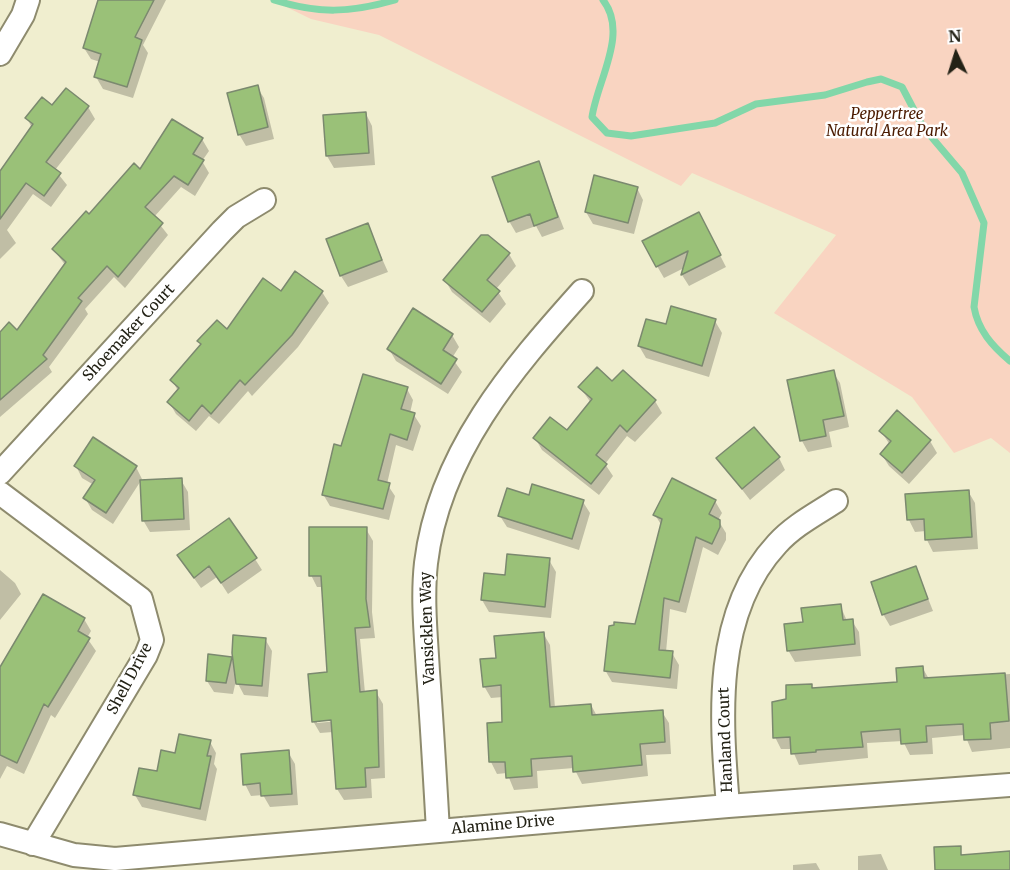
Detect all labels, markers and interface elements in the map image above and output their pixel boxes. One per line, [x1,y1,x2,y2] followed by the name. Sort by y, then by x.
[926,24,986,84] north arrow
[948,26,962,46] text: N
[826,106,948,141] park label: Peppertree Natural Area Park
[79,281,179,385] street label: Shoemaker Court
[417,571,439,685] street label: Vansicklen Way
[104,640,156,718] street label: Shell Drive
[715,687,737,793] street label: Hanland Court
[451,812,555,838] street label: Alamine Drive

